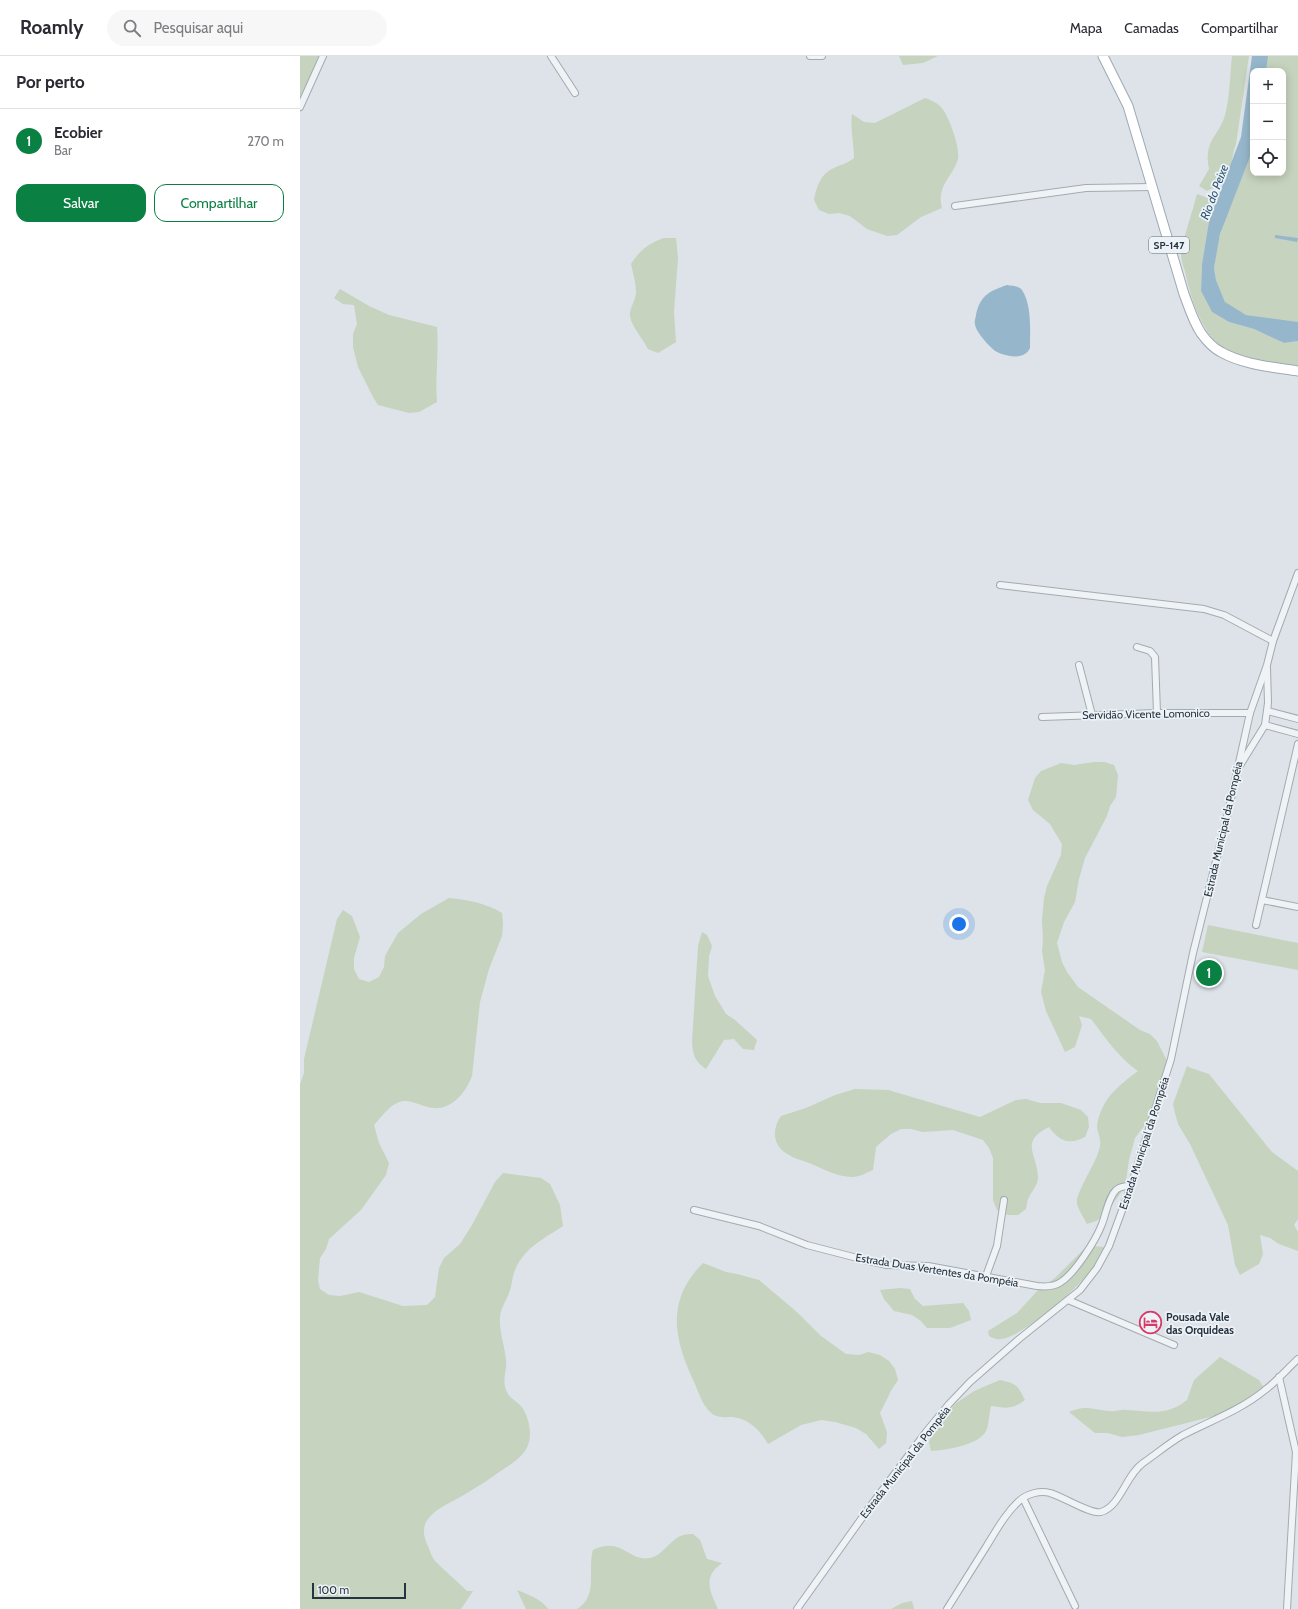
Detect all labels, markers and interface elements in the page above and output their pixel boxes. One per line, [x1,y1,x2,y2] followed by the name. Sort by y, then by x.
[107,10,387,46] search box
[20,16,83,39] text: Roamly
[121,17,143,39] icon: search
[153,19,243,37] text: Pesquisar aqui
[1070,19,1102,37] text: Mapa
[1124,19,1179,37] text: Camadas
[1201,19,1278,37] text: Compartilhar
[1250,68,1286,176] map controls
[1250,68,1286,104] button: +
[16,72,85,92] text: Por perto
[1250,104,1286,140] button: −
[54,124,103,142] text: Ecobier
[27,133,31,149] text: 1
[247,133,284,149] text: 270 m
[1250,140,1286,176] button: locate
[54,142,72,158] text: Bar
[1197,162,1232,222] water label: Rio do Peixe
[16,184,146,222] button: Salvar
[154,184,284,222] button: Compartilhar
[1149,237,1189,253] road number: SP-147
[1082,706,1210,722] street label: Servidão Vicente Lomonico
[1201,759,1246,898] street label: Estrada Municipal da Pompéia
[949,914,969,934] your location
[1196,958,1222,988] pin: 1
[1116,1074,1172,1211] street label: Estrada Municipal da Pompéia
[855,1250,1020,1290] street label: Estrada Duas Vertentes da Pompéia
[1138,1310,1164,1336] hotel icon: Pousada Vale das Orquideas
[1166,1310,1234,1337] place label: Pousada Vale das Orquideas
[857,1402,954,1521] street label: Estrada Municipal da Pompéia
[312,1581,406,1600] scale bar
[318,1583,349,1597] text: 100 m

